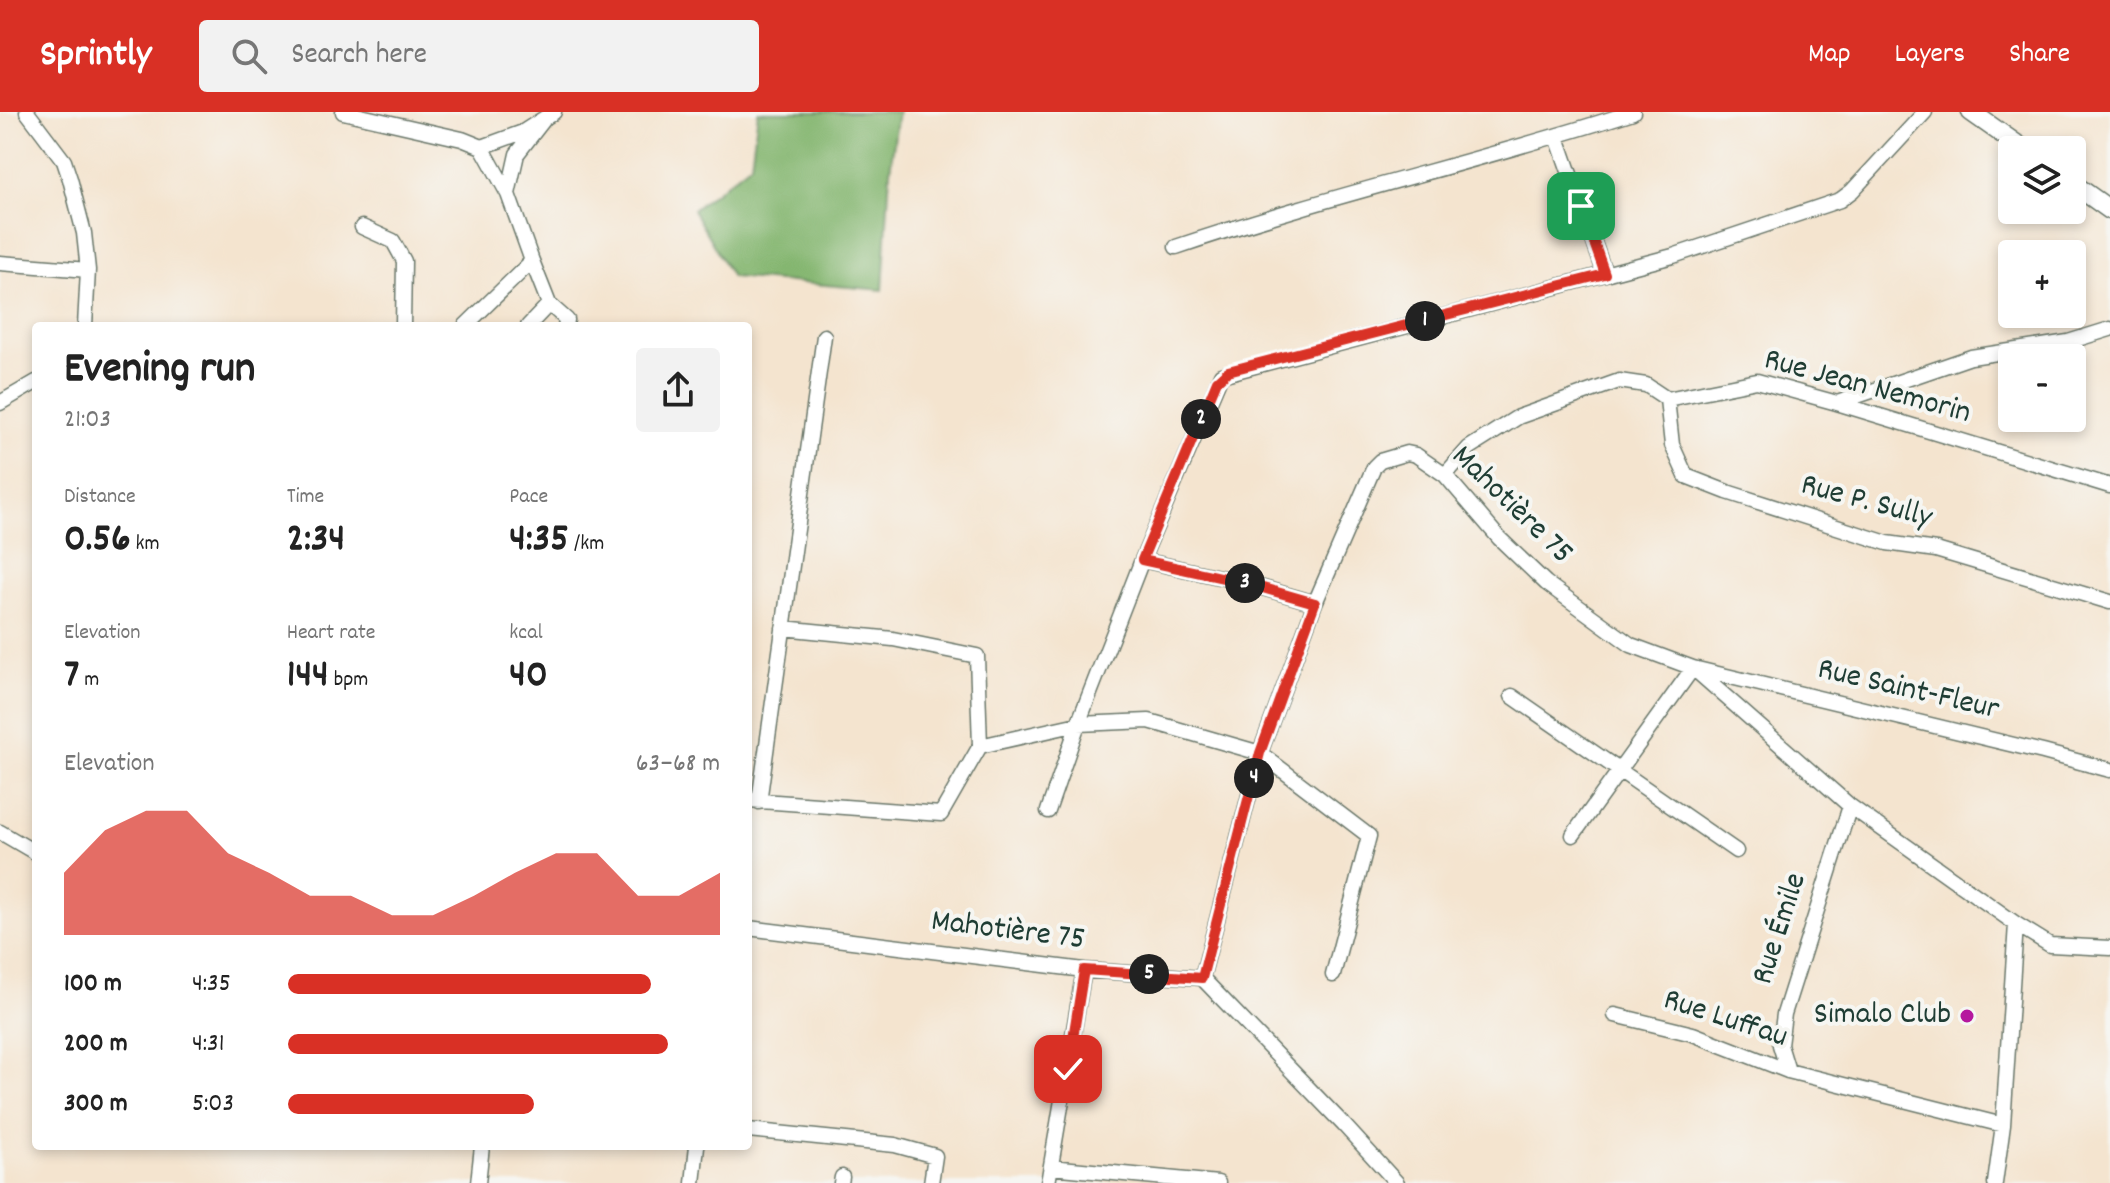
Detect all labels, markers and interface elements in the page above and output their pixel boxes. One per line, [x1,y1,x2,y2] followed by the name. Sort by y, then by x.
[199,20,759,92] search box
[40,29,151,84] text: Sprintly
[227,34,271,78] icon: search
[291,35,427,78] text: Search here
[1808,36,1851,76] text: Map
[1895,36,1965,76] text: Layers
[2009,36,2070,76] text: Share
[1998,136,2086,432] map controls
[1998,136,2086,224] button: layers
[1547,172,1615,240] pin
[1559,184,1603,228] icon: arrive
[1998,240,2086,328] button: +
[1405,301,1445,341] pin: 1
[1423,305,1427,336] text: 1
[1759,338,1975,438] street label: Rue Jean Nemorin
[64,340,255,403] text: Evening run
[1998,344,2086,432] button: −
[636,348,720,432] button: share
[1181,399,1221,439] pin: 2
[64,402,111,439] text: 21:03
[1196,403,1206,434] text: 2
[1439,436,1583,576] street label: Mahotière 75
[1795,463,1938,543] street label: Rue P. Sully
[64,482,136,513] text: Distance
[287,482,324,513] text: Time
[509,482,548,513] text: Pace
[64,513,131,570] text: 0.56
[287,513,345,570] text: 2:34
[509,513,569,570] text: 4:35
[131,529,160,560] text: km
[569,529,604,560] text: /km
[1225,563,1265,603] pin: 3
[1240,567,1250,598] text: 3
[64,618,141,649] text: Elevation
[287,618,376,649] text: Heart rate
[509,618,543,649] text: kcal
[1813,648,2003,734] street label: Rue Saint-Fleur
[64,649,79,706] text: 7
[287,649,329,706] text: 144
[509,649,548,706] text: 40
[79,665,99,696] text: m
[329,665,368,696] text: bpm
[64,746,154,783] text: Elevation
[636,746,720,783] text: 63–68 m
[1234,758,1274,798] pin: 4
[1249,762,1259,793] text: 4
[1741,867,1821,991] street label: Rue Émile
[929,900,1087,964] street label: Mahotière 75
[1129,954,1169,994] pin: 5
[1144,958,1154,989] text: 5
[64,966,122,1003] text: 100 m
[192,966,231,1003] text: 4:35
[1657,978,1793,1062] street label: Rue Luffau
[1814,993,1951,1039] place label: Simalo Club
[1958,1007,1976,1025] marker: Simalo Club
[64,1026,128,1063] text: 200 m
[192,1026,224,1063] text: 4:31
[1034,1035,1102,1103] pin
[1046,1047,1090,1091] icon: check
[64,1086,128,1123] text: 300 m
[192,1086,234,1123] text: 5:03

